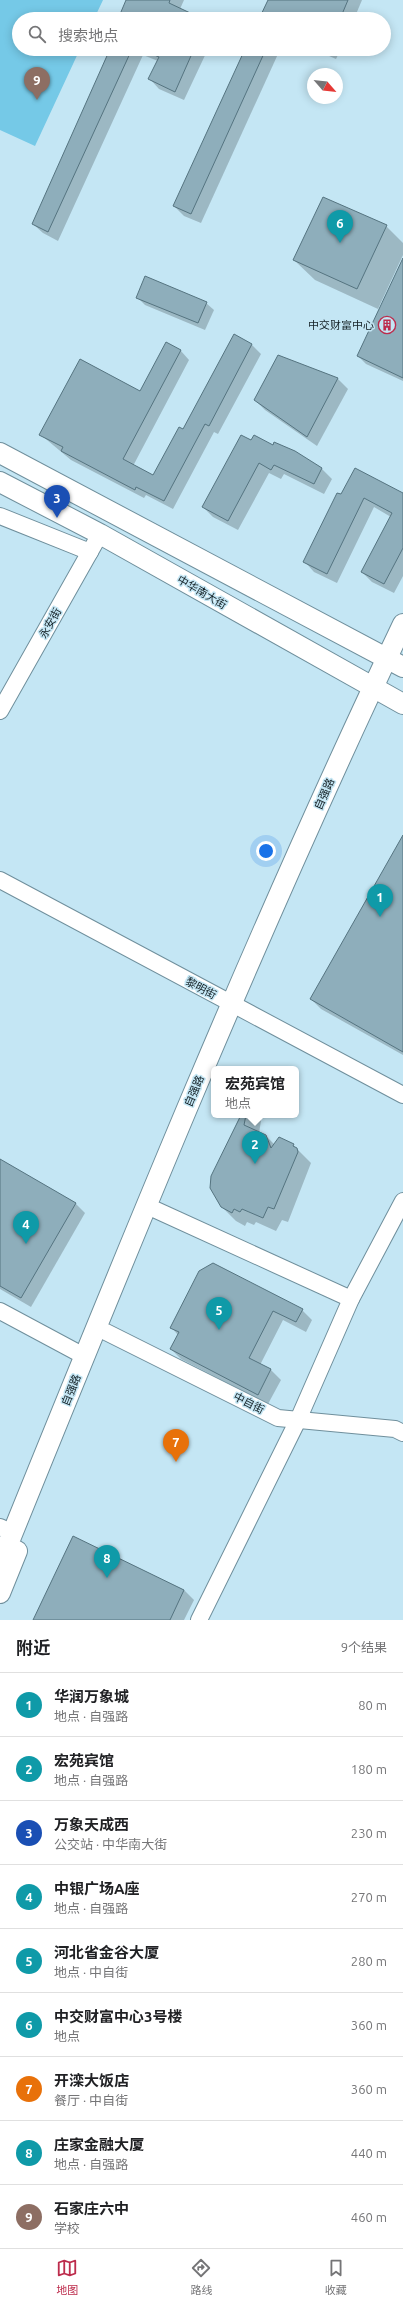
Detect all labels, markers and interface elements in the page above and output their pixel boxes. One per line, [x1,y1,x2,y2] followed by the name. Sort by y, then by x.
[12,12,391,56] search box
[26,23,48,45] icon: search
[58,27,118,44] text: 搜索地点
[24,67,50,100] pin: 9
[307,68,343,104] north arrow
[327,210,353,243] pin: 6
[377,315,397,335] building icon: 中交财富中心
[308,319,374,331] place label: 中交财富中心
[44,485,70,518] pin: 3
[175,573,229,611] street label: 中华南大街
[37,606,63,640] street label: 永安街
[312,776,336,812] street label: 自强路
[256,841,276,861] your location
[367,884,393,917] pin: 1
[184,975,218,1001] street label: 黎明街
[211,1066,299,1118] popup
[182,1073,206,1109] street label: 自强路
[225,1075,285,1092] text: 宏苑宾馆
[225,1096,251,1110] text: 地点
[242,1131,268,1164] pin: 2
[13,1211,39,1244] pin: 4
[206,1297,232,1330] pin: 5
[59,1372,83,1408] street label: 自强路
[232,1390,266,1416] street label: 中自街
[163,1429,189,1462] pin: 7
[94,1545,120,1578] pin: 8
[16,1638,50,1657] text: 附近
[341,1640,387,1654] text: 9个结果
[54,1688,129,1705] text: 华润万象城
[25,1698,33,1712] text: 1
[358,1698,387,1712] text: 80 m
[54,1709,128,1723] text: 地点 · 自强路
[54,1752,114,1769] text: 宏苑宾馆
[25,1762,33,1776] text: 2
[351,1762,387,1776] text: 180 m
[54,1773,128,1787] text: 地点 · 自强路
[54,1816,129,1833] text: 万象天成西
[25,1826,33,1840] text: 3
[351,1826,387,1840] text: 230 m
[54,1837,167,1851] text: 公交站 · 中华南大街
[54,1880,140,1897] text: 中银广场A座
[25,1890,33,1904] text: 4
[351,1890,387,1904] text: 270 m
[54,1901,128,1915] text: 地点 · 自强路
[54,1944,159,1961] text: 河北省金谷大厦
[25,1954,33,1968] text: 5
[351,1954,387,1968] text: 280 m
[54,1965,128,1979] text: 地点 · 中自街
[54,2008,182,2025] text: 中交财富中心3号楼
[25,2018,33,2032] text: 6
[351,2018,387,2032] text: 360 m
[54,2029,80,2043] text: 地点
[54,2072,129,2089] text: 开滦大饭店
[25,2082,33,2096] text: 7
[351,2082,387,2096] text: 360 m
[54,2093,128,2107] text: 餐厅 · 中自街
[54,2136,144,2153] text: 庄家金融大厦
[25,2146,33,2160] text: 8
[351,2146,387,2160] text: 440 m
[54,2157,128,2171] text: 地点 · 自强路
[54,2200,129,2217] text: 石家庄六中
[25,2210,33,2224] text: 9
[351,2210,387,2224] text: 460 m
[54,2221,80,2235] text: 学校
[56,2257,78,2297] tab: 地图
[190,2257,212,2297] tab: 路线
[325,2257,347,2297] tab: 收藏

